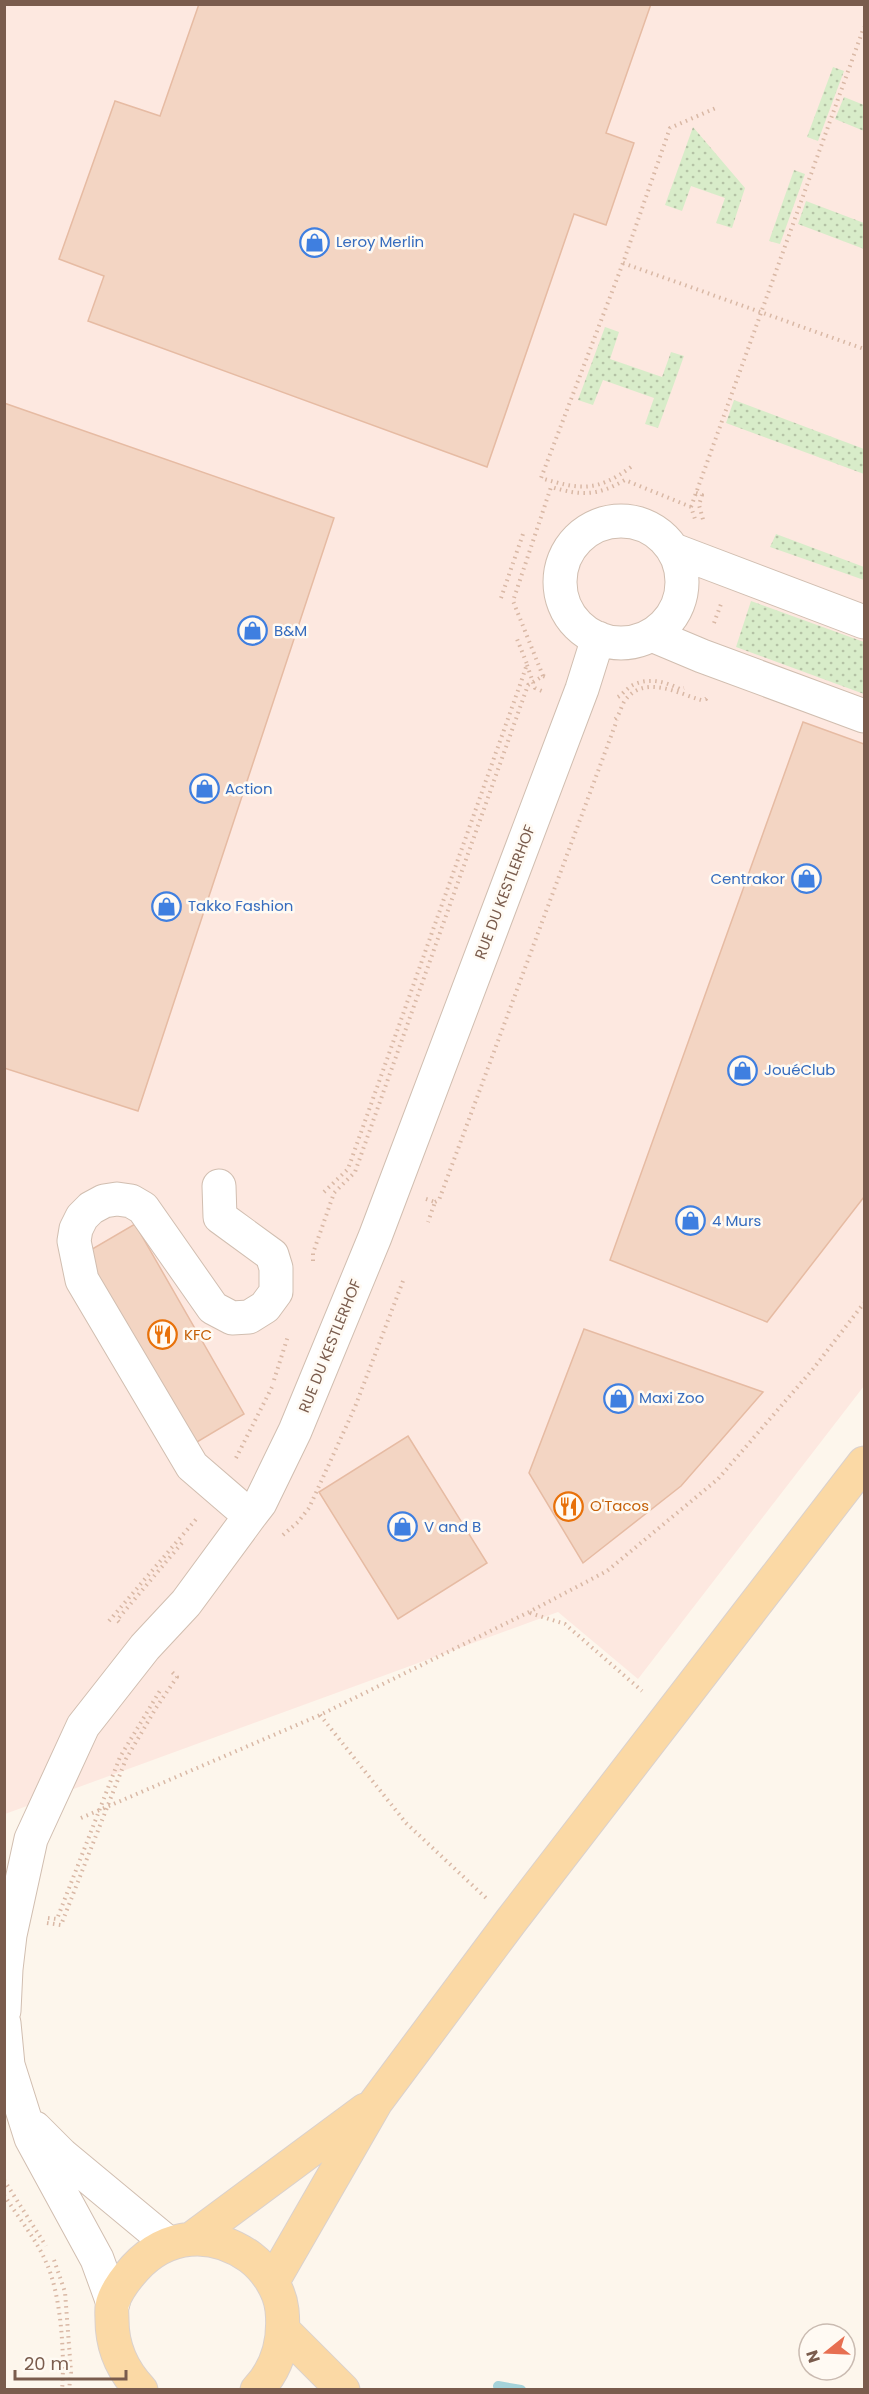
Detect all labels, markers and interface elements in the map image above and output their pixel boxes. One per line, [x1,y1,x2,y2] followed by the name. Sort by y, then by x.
[299,226,331,258] shop icon: Leroy Merlin
[336,231,424,252] place label: Leroy Merlin
[237,615,269,647] shop icon: B&M
[274,620,307,641] place label: B&M
[188,773,220,805] shop icon: Action
[225,778,273,799] place label: Action
[469,821,540,962] street label: RUE DU KESTLERHOF
[790,863,822,895] shop icon: Centrakor
[710,868,785,889] place label: Centrakor
[151,890,183,922] shop icon: Takko Fashion
[188,895,293,916] place label: Takko Fashion
[727,1054,759,1086] shop icon: JouéClub
[764,1059,835,1080] place label: JouéClub
[675,1205,707,1237] shop icon: 4 Murs
[712,1210,762,1231] place label: 4 Murs
[293,1276,366,1416] street label: RUE DU KESTLERHOF
[147,1319,179,1351] restaurant icon: KFC
[184,1324,212,1345] place label: KFC
[602,1382,634,1414] shop icon: Maxi Zoo
[639,1387,704,1408] place label: Maxi Zoo
[553,1490,585,1522] restaurant icon: O'Tacos
[590,1495,649,1516] place label: O'Tacos
[387,1511,419,1543] shop icon: V and B
[424,1516,481,1537] place label: V and B
[797,2322,857,2382] north arrow
[15,2343,126,2381] scale bar
[800,2347,826,2366] text: N
[24,2351,69,2376] text: 20 m

